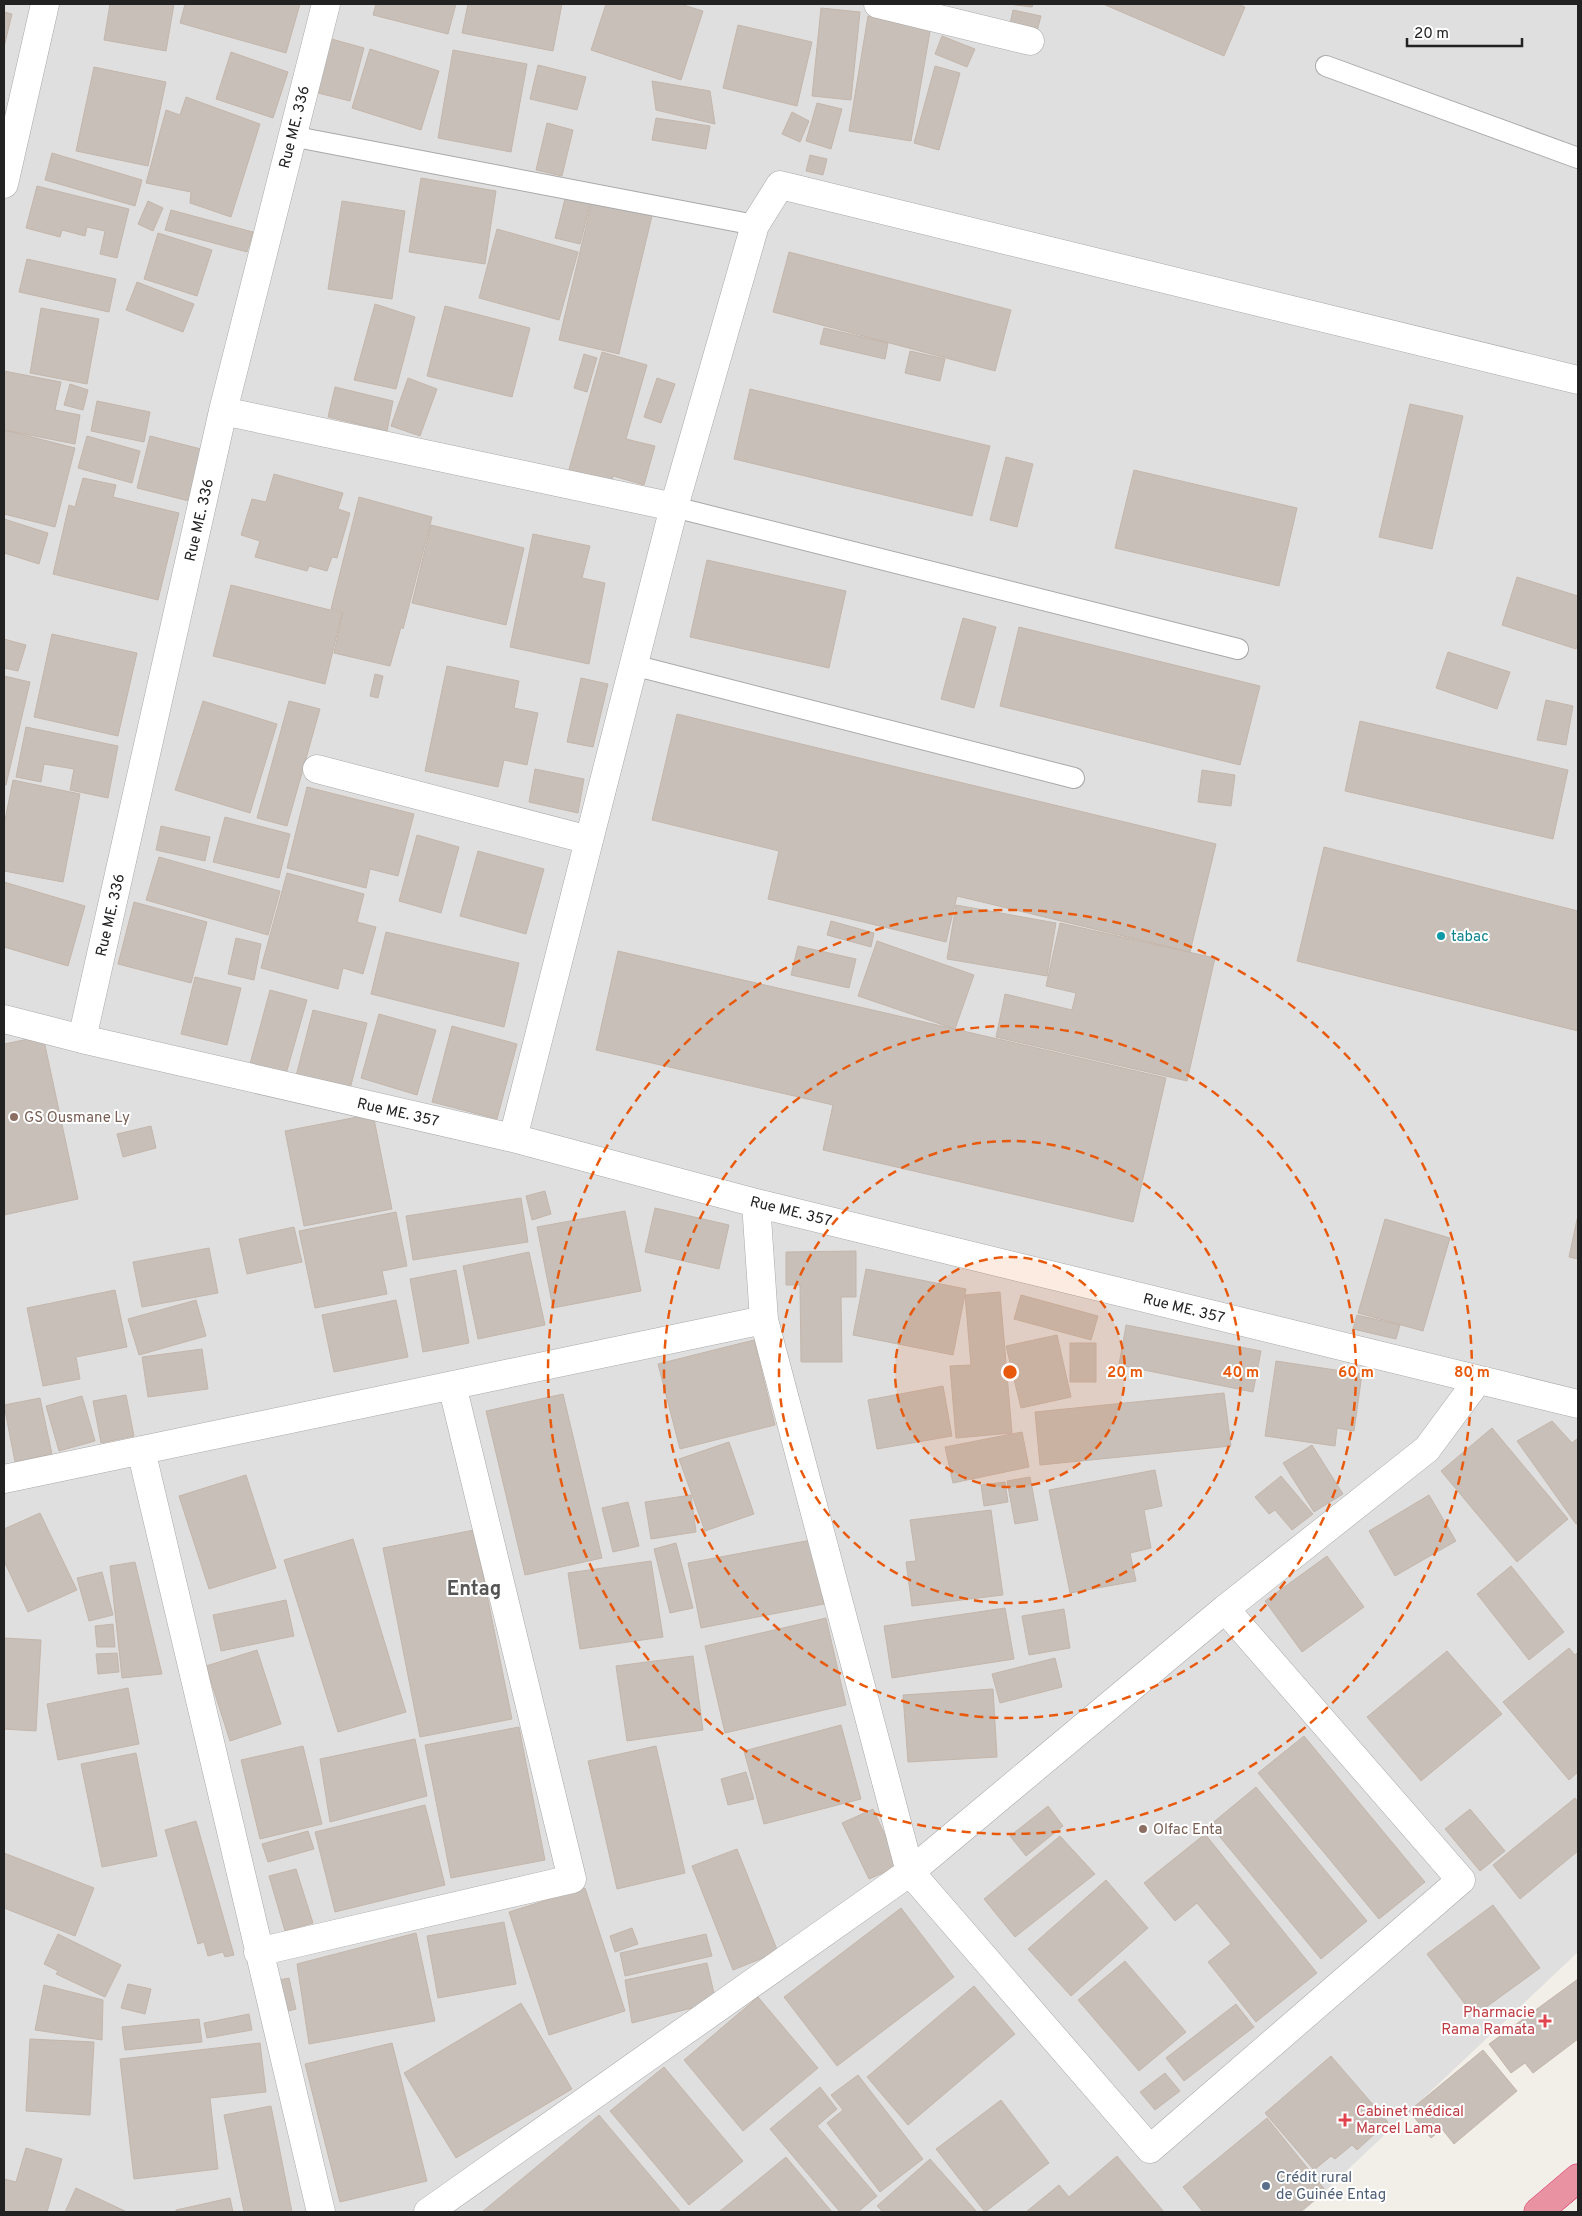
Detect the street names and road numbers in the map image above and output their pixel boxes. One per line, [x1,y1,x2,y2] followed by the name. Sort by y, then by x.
[276,84,315,171] street label: Rue ME. 336
[182,477,219,564] street label: Rue ME. 336
[93,872,130,959] street label: Rue ME. 336
[355,1095,441,1132] street label: Rue ME. 357
[748,1193,834,1232] street label: Rue ME. 357
[1141,1290,1227,1329] street label: Rue ME. 357

